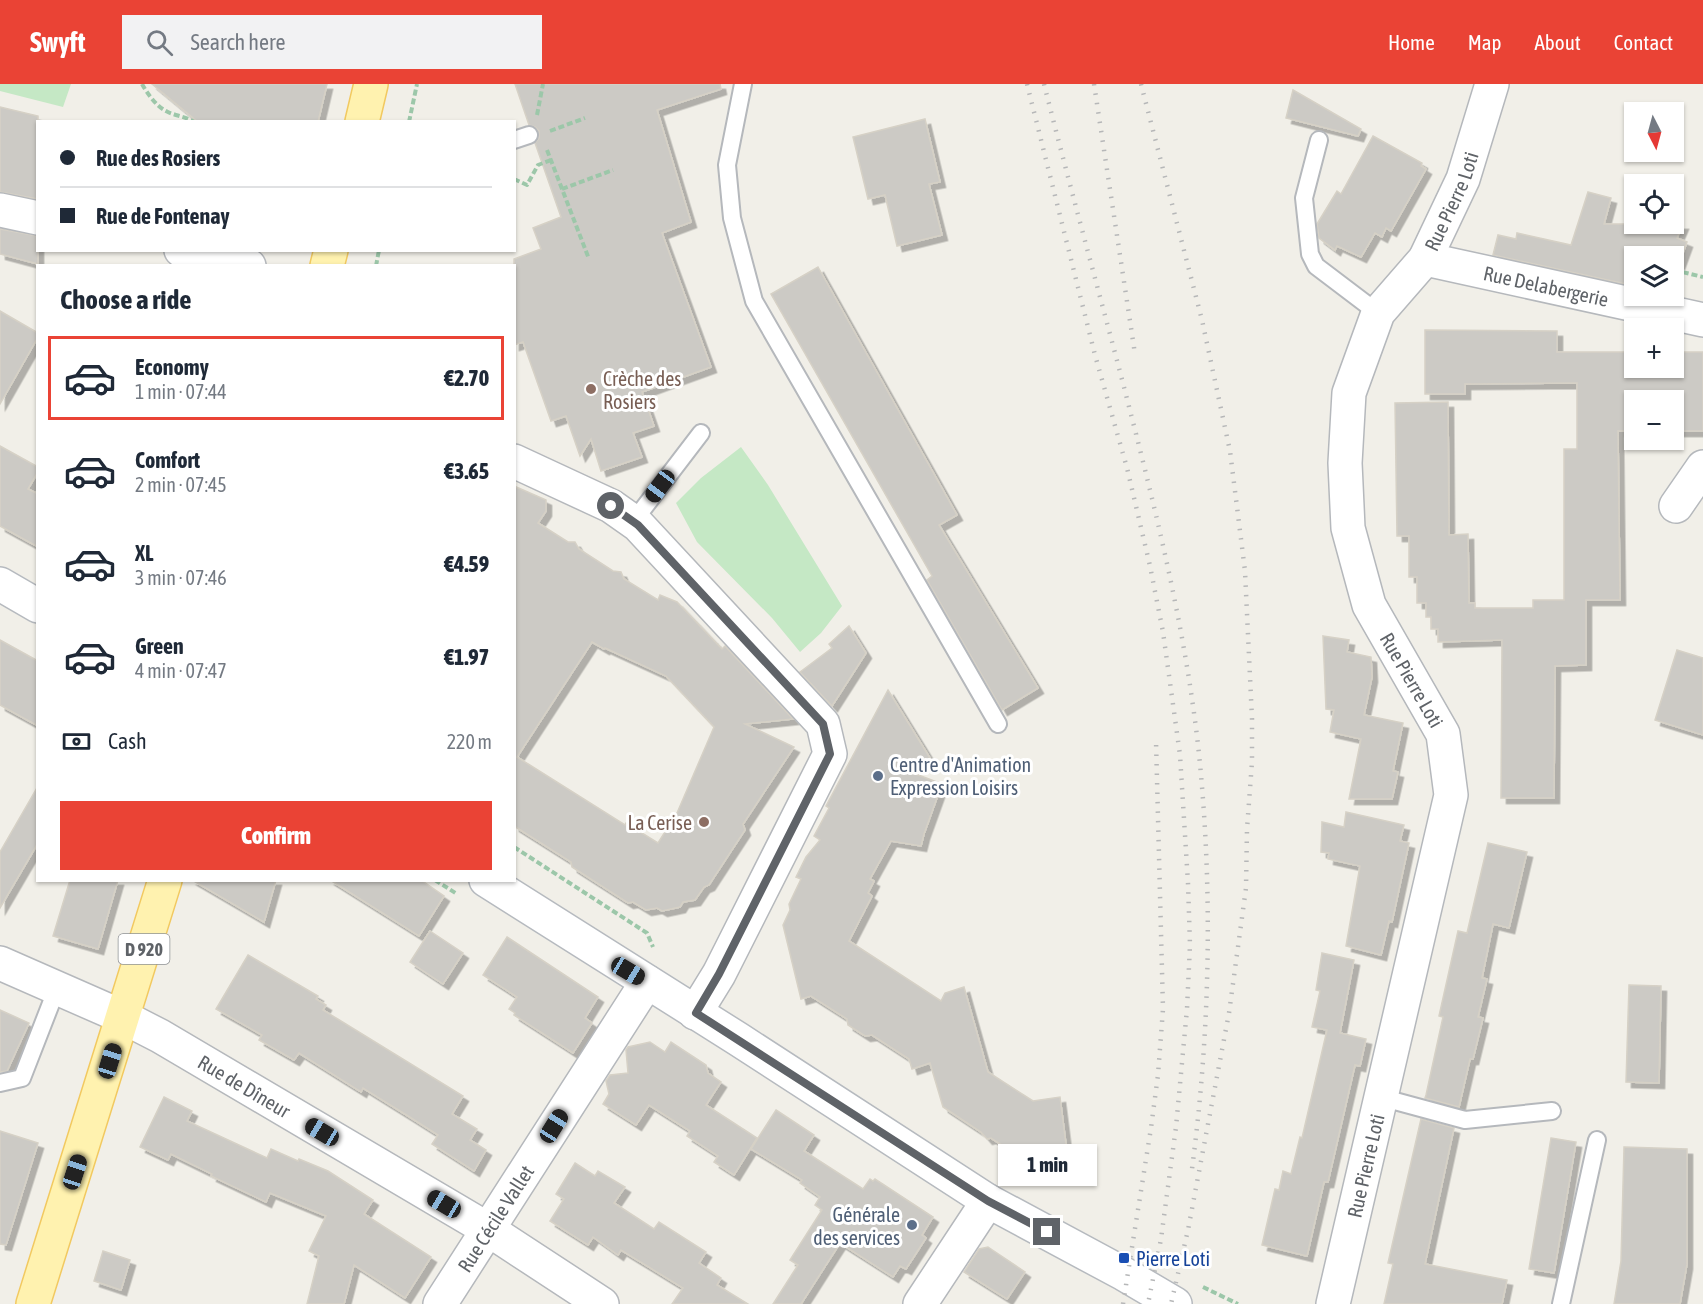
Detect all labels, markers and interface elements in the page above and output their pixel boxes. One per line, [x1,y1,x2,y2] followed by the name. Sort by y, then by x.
[122,15,542,69] search box
[30,26,86,58] text: Swyft
[143,26,176,59] icon: search
[191,29,285,55] text: Search here
[1388,30,1435,54] text: Home
[1468,30,1502,54] text: Map
[1535,30,1581,54] text: About
[1614,30,1673,54] text: Contact
[1624,102,1684,162] north arrow
[1624,102,1684,450] map controls
[96,145,220,171] text: Rue des Rosiers
[1419,149,1482,254] street label: Rue Pierre Loti
[1624,174,1684,234] button: locate
[96,203,230,229] text: Rue de Fontenay
[1624,246,1684,306] button: layers
[1482,261,1611,310] street label: Rue Delabergerie
[60,284,192,315] text: Choose a ride
[1624,318,1684,378] button: +
[63,351,117,405] icon: car
[135,354,209,380] text: Economy
[444,365,489,391] text: €2.70
[603,367,681,413] place label: Crèche des Rosiers
[135,380,227,403] text: 1 min · 07:44
[584,382,598,396] marker: Crèche des Rosiers
[1624,390,1684,450] button: −
[63,444,117,498] icon: car
[135,447,200,473] text: Comfort
[444,458,489,484] text: €3.65
[642,466,678,506] car
[135,473,227,496] text: 2 min · 07:45
[597,492,624,519] route start
[63,537,117,591] icon: car
[135,540,153,566] text: XL
[444,551,489,577] text: €4.59
[135,566,227,589] text: 3 min · 07:46
[1376,628,1448,732] street label: Rue Pierre Loti
[63,630,117,684] icon: car
[135,633,184,659] text: Green
[444,644,489,670] text: €1.97
[135,659,227,682] text: 4 min · 07:47
[60,725,93,758] icon: cash
[108,728,147,754] text: Cash
[447,730,492,753] text: 220 m
[890,753,1031,799] place label: Centre d'Animation Expression Loisirs
[871,769,885,783] marker: Centre d'Animation Expression Loisirs
[60,801,492,870] button: Confirm
[628,811,692,834] place label: La Cerise
[697,815,711,829] marker: La Cerise
[118,934,170,964] road number: D 920
[608,954,648,988] car
[96,1041,124,1081] car
[194,1050,296,1122] street label: Rue de Dîneur
[537,1106,571,1146] car
[1342,1112,1388,1220] street label: Rue Pierre Loti
[302,1115,342,1149] car
[998,1145,1096,1187] callout: 1 min
[61,1152,89,1192] car
[1027,1153,1068,1176] text: 1 min
[452,1160,538,1276] street label: Rue Cécile Vallet
[424,1187,464,1221] car
[813,1203,900,1249] place label: Générale des services
[905,1218,919,1232] marker: Générale des services
[1033,1218,1060,1245] route end
[1136,1247,1210,1270] place label: Pierre Loti
[1117,1251,1131,1265] marker: Pierre Loti

